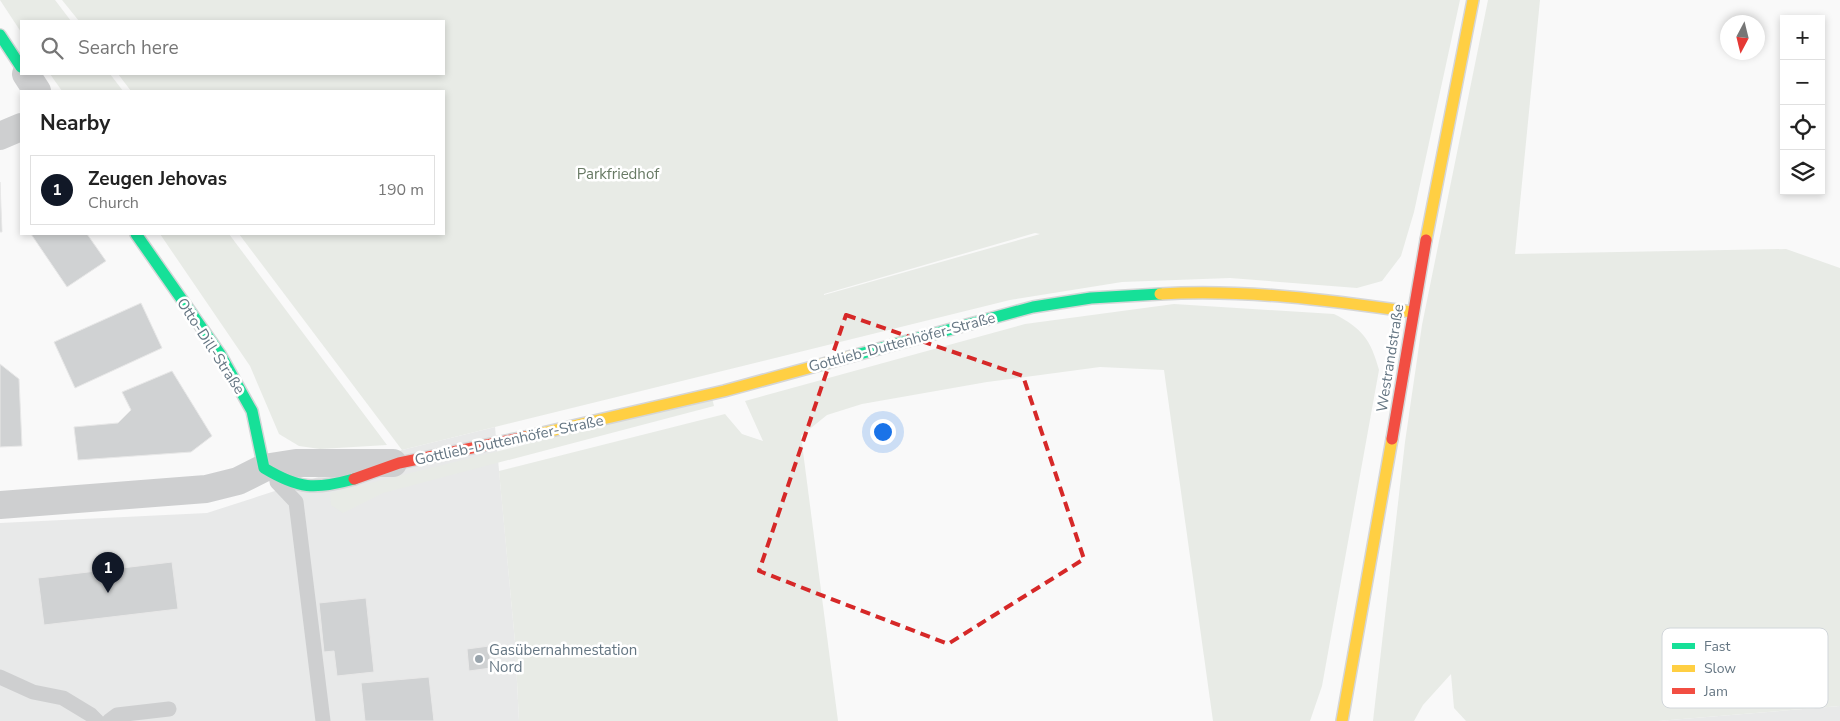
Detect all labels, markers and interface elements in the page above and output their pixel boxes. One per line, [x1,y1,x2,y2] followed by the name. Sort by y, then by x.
[1720,15,1765,60] north arrow
[1780,15,1825,195] map controls
[1780,15,1825,60] button: +
[20,20,445,75] search box
[38,34,66,62] icon: search
[78,35,179,61] text: Search here
[1780,60,1825,105] button: −
[1780,105,1825,150] button: locate
[40,109,110,137] text: Nearby
[1780,150,1825,195] button: layers
[577,164,660,184] park label: Parkfriedhof
[88,166,227,192] text: Zeugen Jehovas
[52,179,62,201] text: 1
[377,179,424,201] text: 190 m
[88,192,139,214] text: Church
[172,294,250,398] street label: Otto-Dill-Straße
[1372,302,1408,414] street label: Westrandstraße
[806,307,998,377] street label: Gottlieb-Duttenhöfer-Straße
[413,410,605,470] street label: Gottlieb-Duttenhöfer-Straße
[870,419,896,445] your location
[92,552,124,593] pin: 1
[1662,628,1828,708] legend
[1704,637,1730,656] text: Fast
[489,640,637,677] place label: Gasübernahmestation Nord
[473,653,485,665] marker: Gasübernahmestation Nord
[1704,659,1736,678] text: Slow
[1703,682,1728,701] text: Jam

